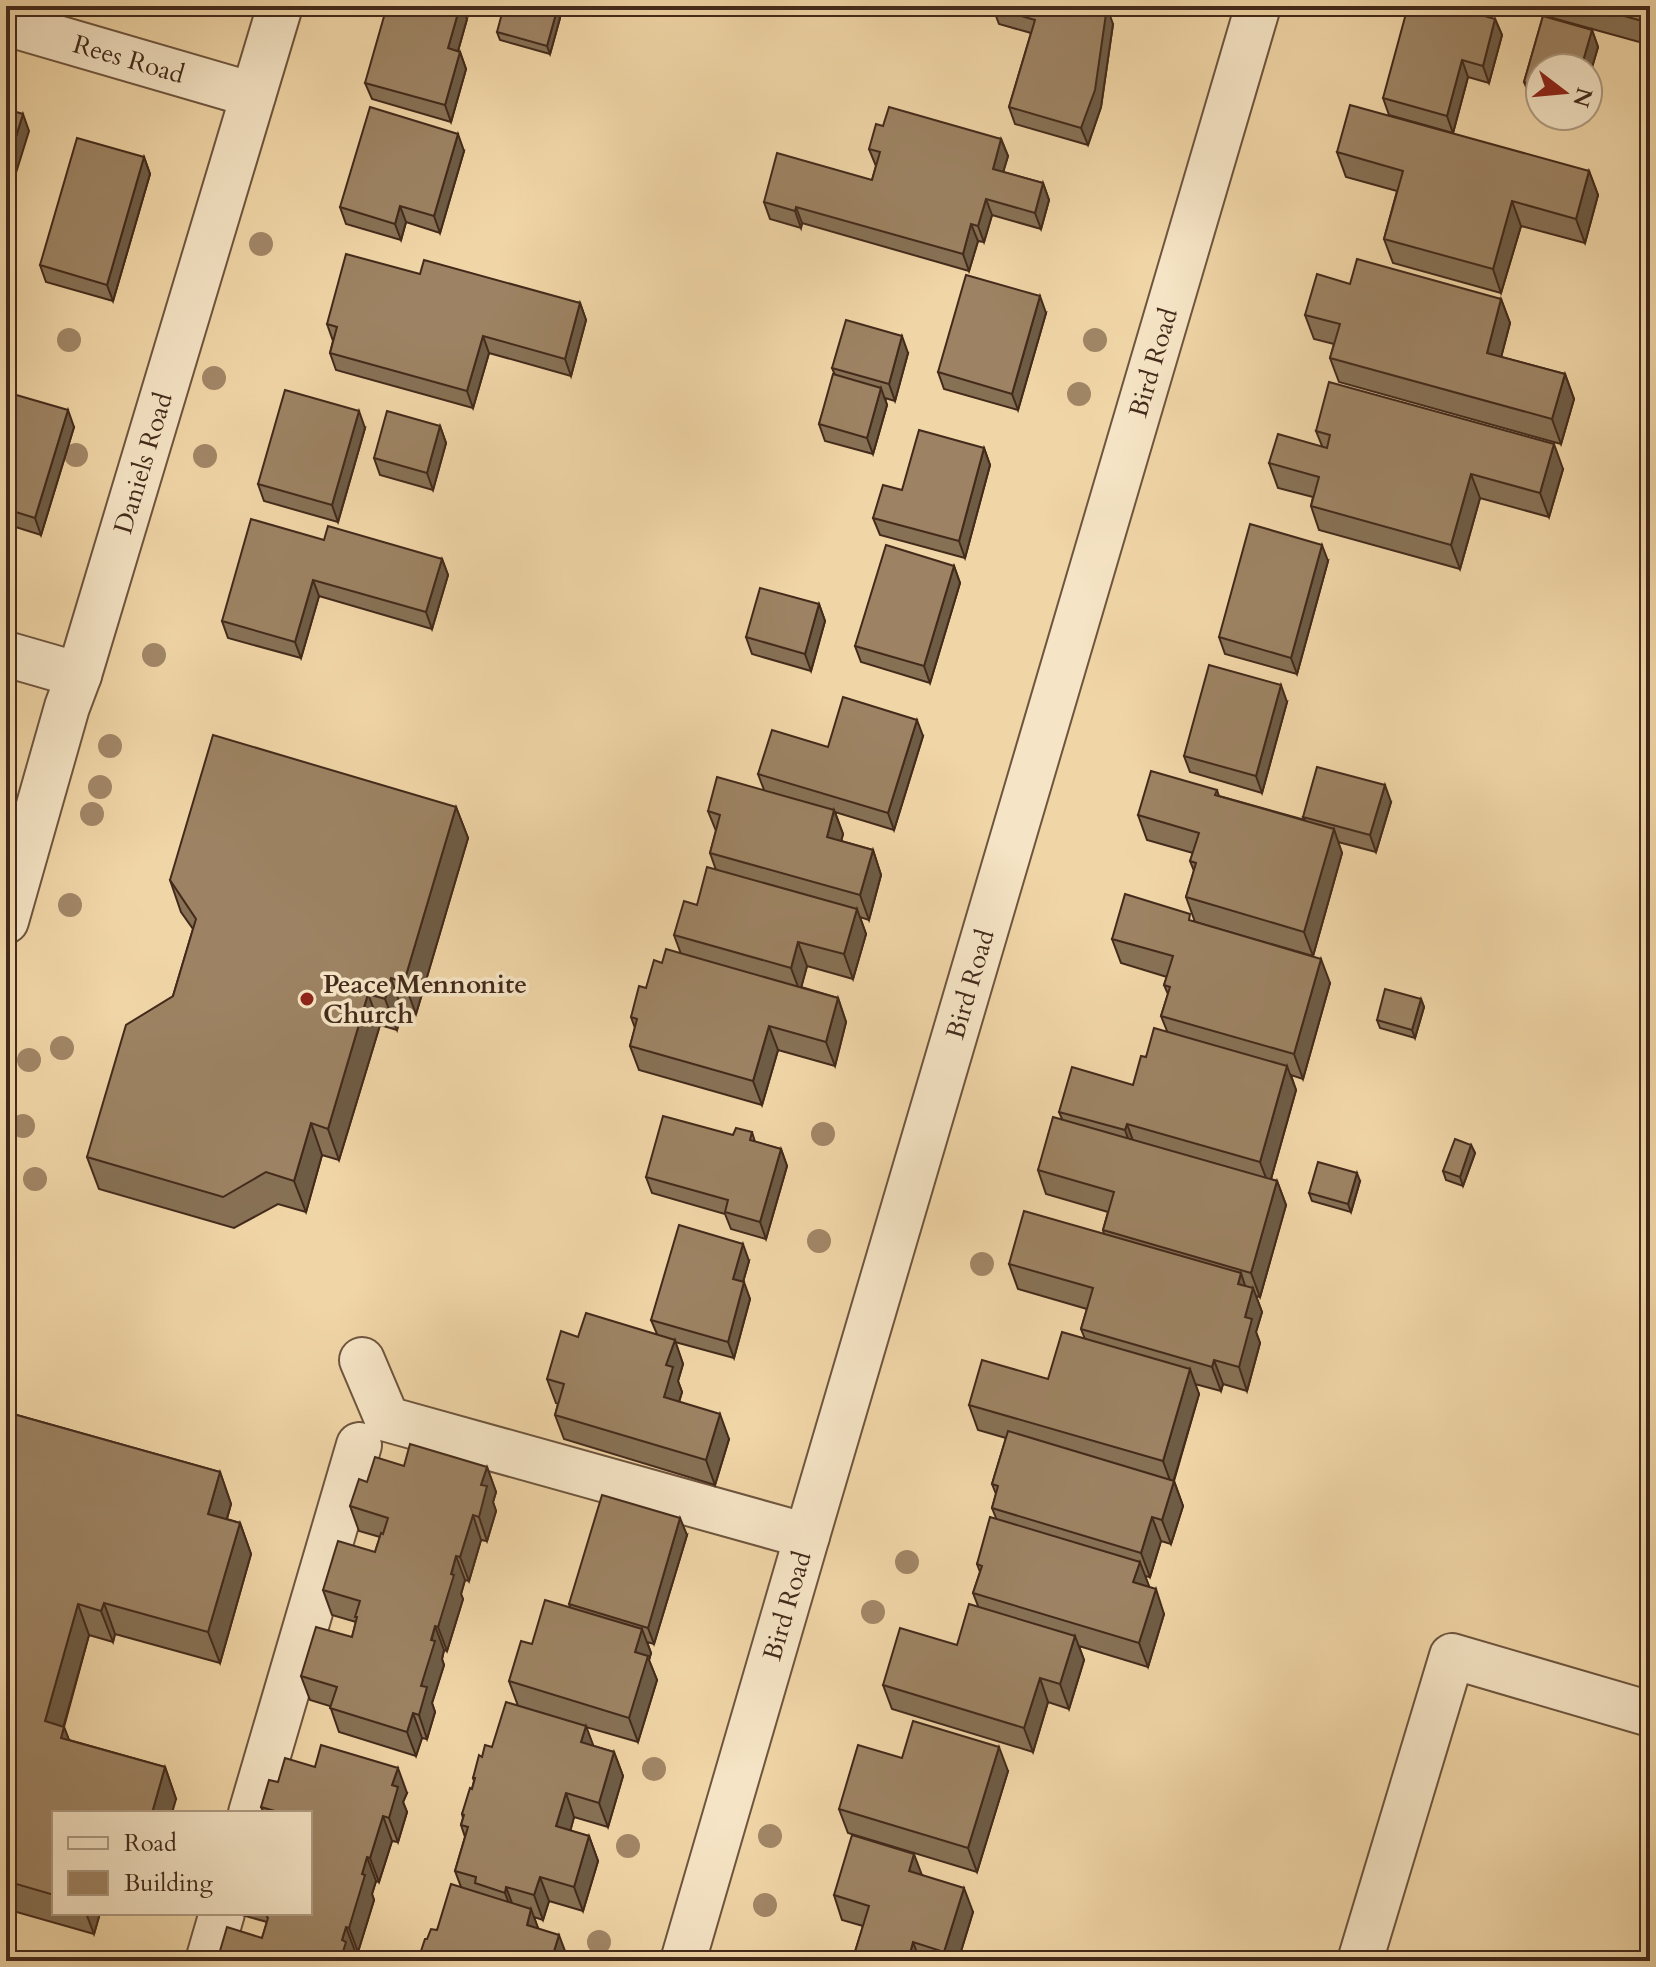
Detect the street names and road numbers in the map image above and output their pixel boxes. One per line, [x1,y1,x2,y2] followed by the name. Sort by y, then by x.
[69,26,189,92] street label: Rees Road
[1120,304,1186,422] street label: Bird Road
[105,388,180,538] street label: Daniels Road
[937,925,1002,1043] street label: Bird Road
[754,1547,819,1665] street label: Bird Road

